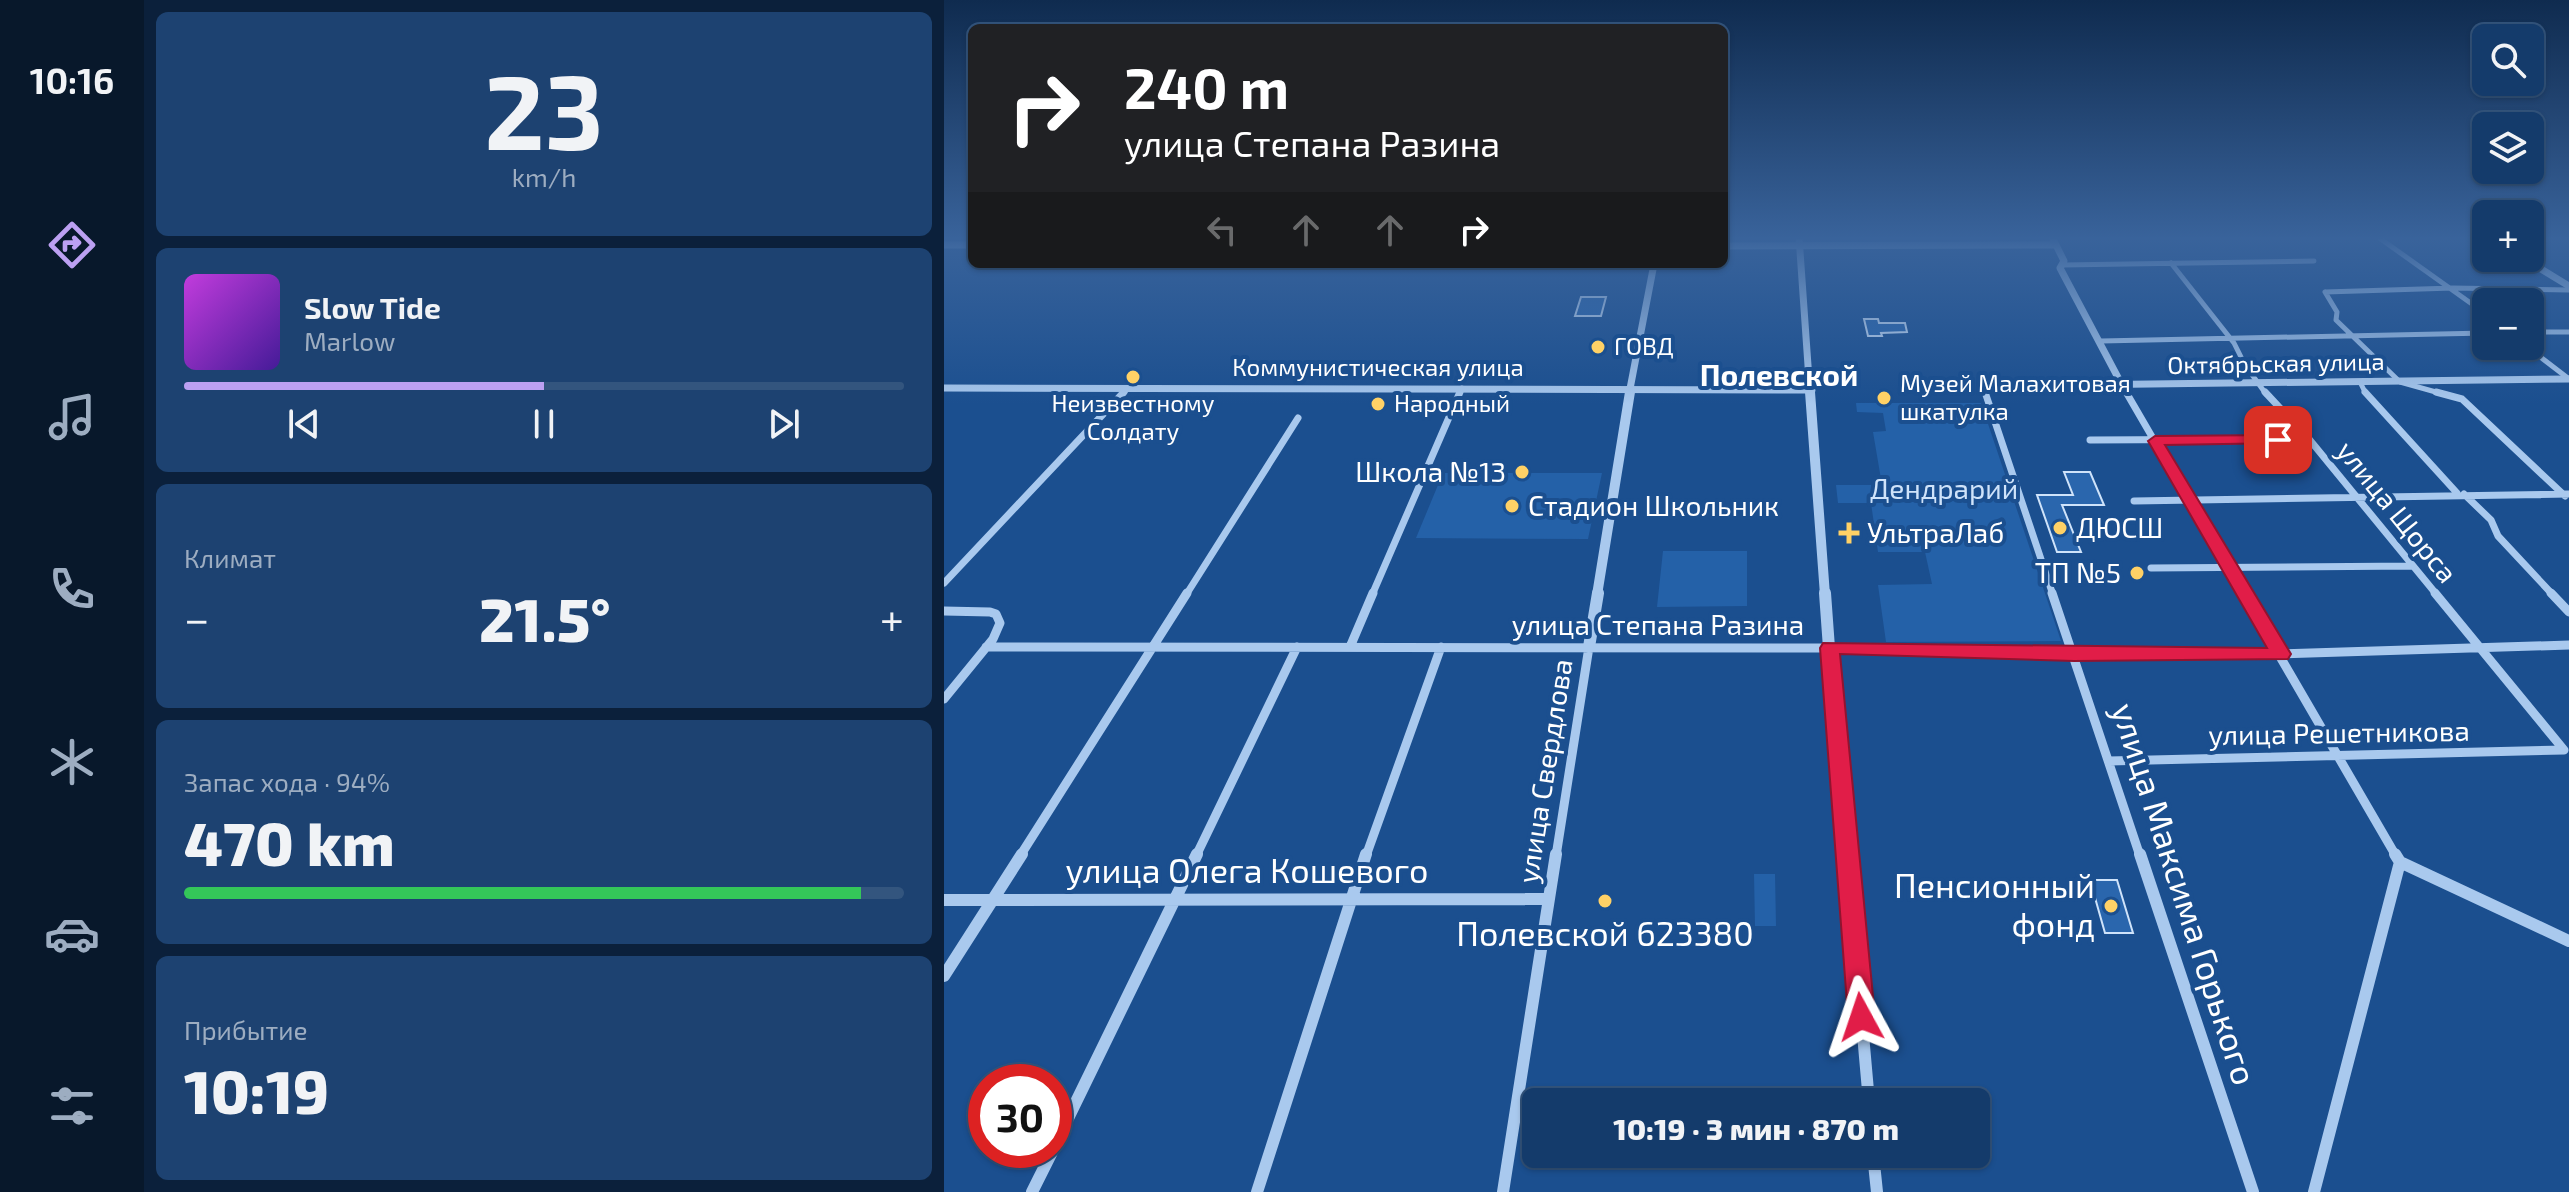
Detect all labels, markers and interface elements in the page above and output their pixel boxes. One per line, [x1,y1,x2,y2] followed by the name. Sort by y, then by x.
[2472,24,2544,360] map controls
[2472,24,2544,96] button: search
[484,46,604,171] text: 23
[1124,53,1289,120] text: 240 m
[992,56,1096,160] icon: right
[30,58,114,101] text: 10:16
[2472,112,2544,184] button: layers
[1124,121,1500,164] text: улица Степана Разина
[512,161,576,192] text: km/h
[2472,200,2544,272] button: +
[1200,208,1244,252] icon: left
[1284,208,1328,252] icon: ahead
[1368,208,1412,252] icon: ahead
[1452,208,1496,252] icon: right
[44,217,100,273] icon: directions
[2472,288,2544,360] button: −
[304,289,441,325] text: Slow Tide
[304,325,395,356] text: Marlow
[1614,331,1674,360] place label: ГОВД
[1589,338,1607,356] marker: ГОВД
[2167,346,2385,380] street label: Октябрьская улица
[1232,352,1524,382] street label: Коммунистическая улица
[1700,356,1858,392] district label: Полевской
[1124,368,1142,386] marker: Неизвестному Солдату
[1900,368,2131,426] place label: Музей Малахитовая шкатулка
[1051,388,1215,446] place label: Неизвестному Солдату
[1394,388,1510,417] place label: Народный
[44,389,100,445] icon: music
[1875,389,1893,407] marker: Музей Малахитовая шкатулка
[1369,395,1387,413] marker: Народный
[282,402,326,446] icon: previous
[522,402,566,446] icon: pause
[762,402,806,446] icon: next
[2244,406,2312,474] pin
[2256,418,2300,462] icon: arrive
[2330,434,2465,589] street label: улица Щорса
[1355,454,1506,488] place label: Школа №13
[1513,463,1531,481] marker: Школа №13
[1870,471,2018,505] park label: Дендрарий
[1528,488,1779,522] place label: Стадион Школьник
[1503,497,1521,515] marker: Стадион Школьник
[2076,510,2163,544] place label: ДЮСШ
[1867,515,2004,549] place label: УльтраЛаб
[2051,519,2069,537] marker: ДЮСШ
[1838,522,1860,544] marker: УльтраЛаб
[184,542,276,573] text: Климат
[2035,555,2121,589] place label: ТП №5
[44,561,100,617] icon: phone
[2128,564,2146,582] marker: ТП №5
[479,582,610,654] text: 21.5°
[184,591,210,644] text: −
[880,591,904,644] text: +
[1512,607,1804,641] street label: улица Степана Разина
[1510,656,1579,885] street label: улица Свердлова
[2103,697,2267,1090] street label: улица Максима Горького
[2208,713,2470,751] street label: улица Решетникова
[44,734,100,790] icon: climate
[184,766,390,797] text: Запас хода · 94%
[184,806,395,878] text: 470 km
[1066,849,1428,891] street label: улица Олега Кошевого
[1894,864,2095,944] place label: Пенсионный фонд
[1596,892,1614,910] marker: Полевской 623380
[2102,897,2120,915] marker: Пенсионный фонд
[44,906,100,962] icon: car
[1456,912,1754,953] place label: Полевской 623380
[1819,975,1903,1059] position arrow
[184,1014,308,1045] text: Прибытие
[184,1054,329,1126] text: 10:19
[968,1064,1072,1168] speed limit sign: 30
[44,1078,100,1134] icon: filters
[1613,1110,1899,1146] text: 10:19 · 3 мин · 870 m

